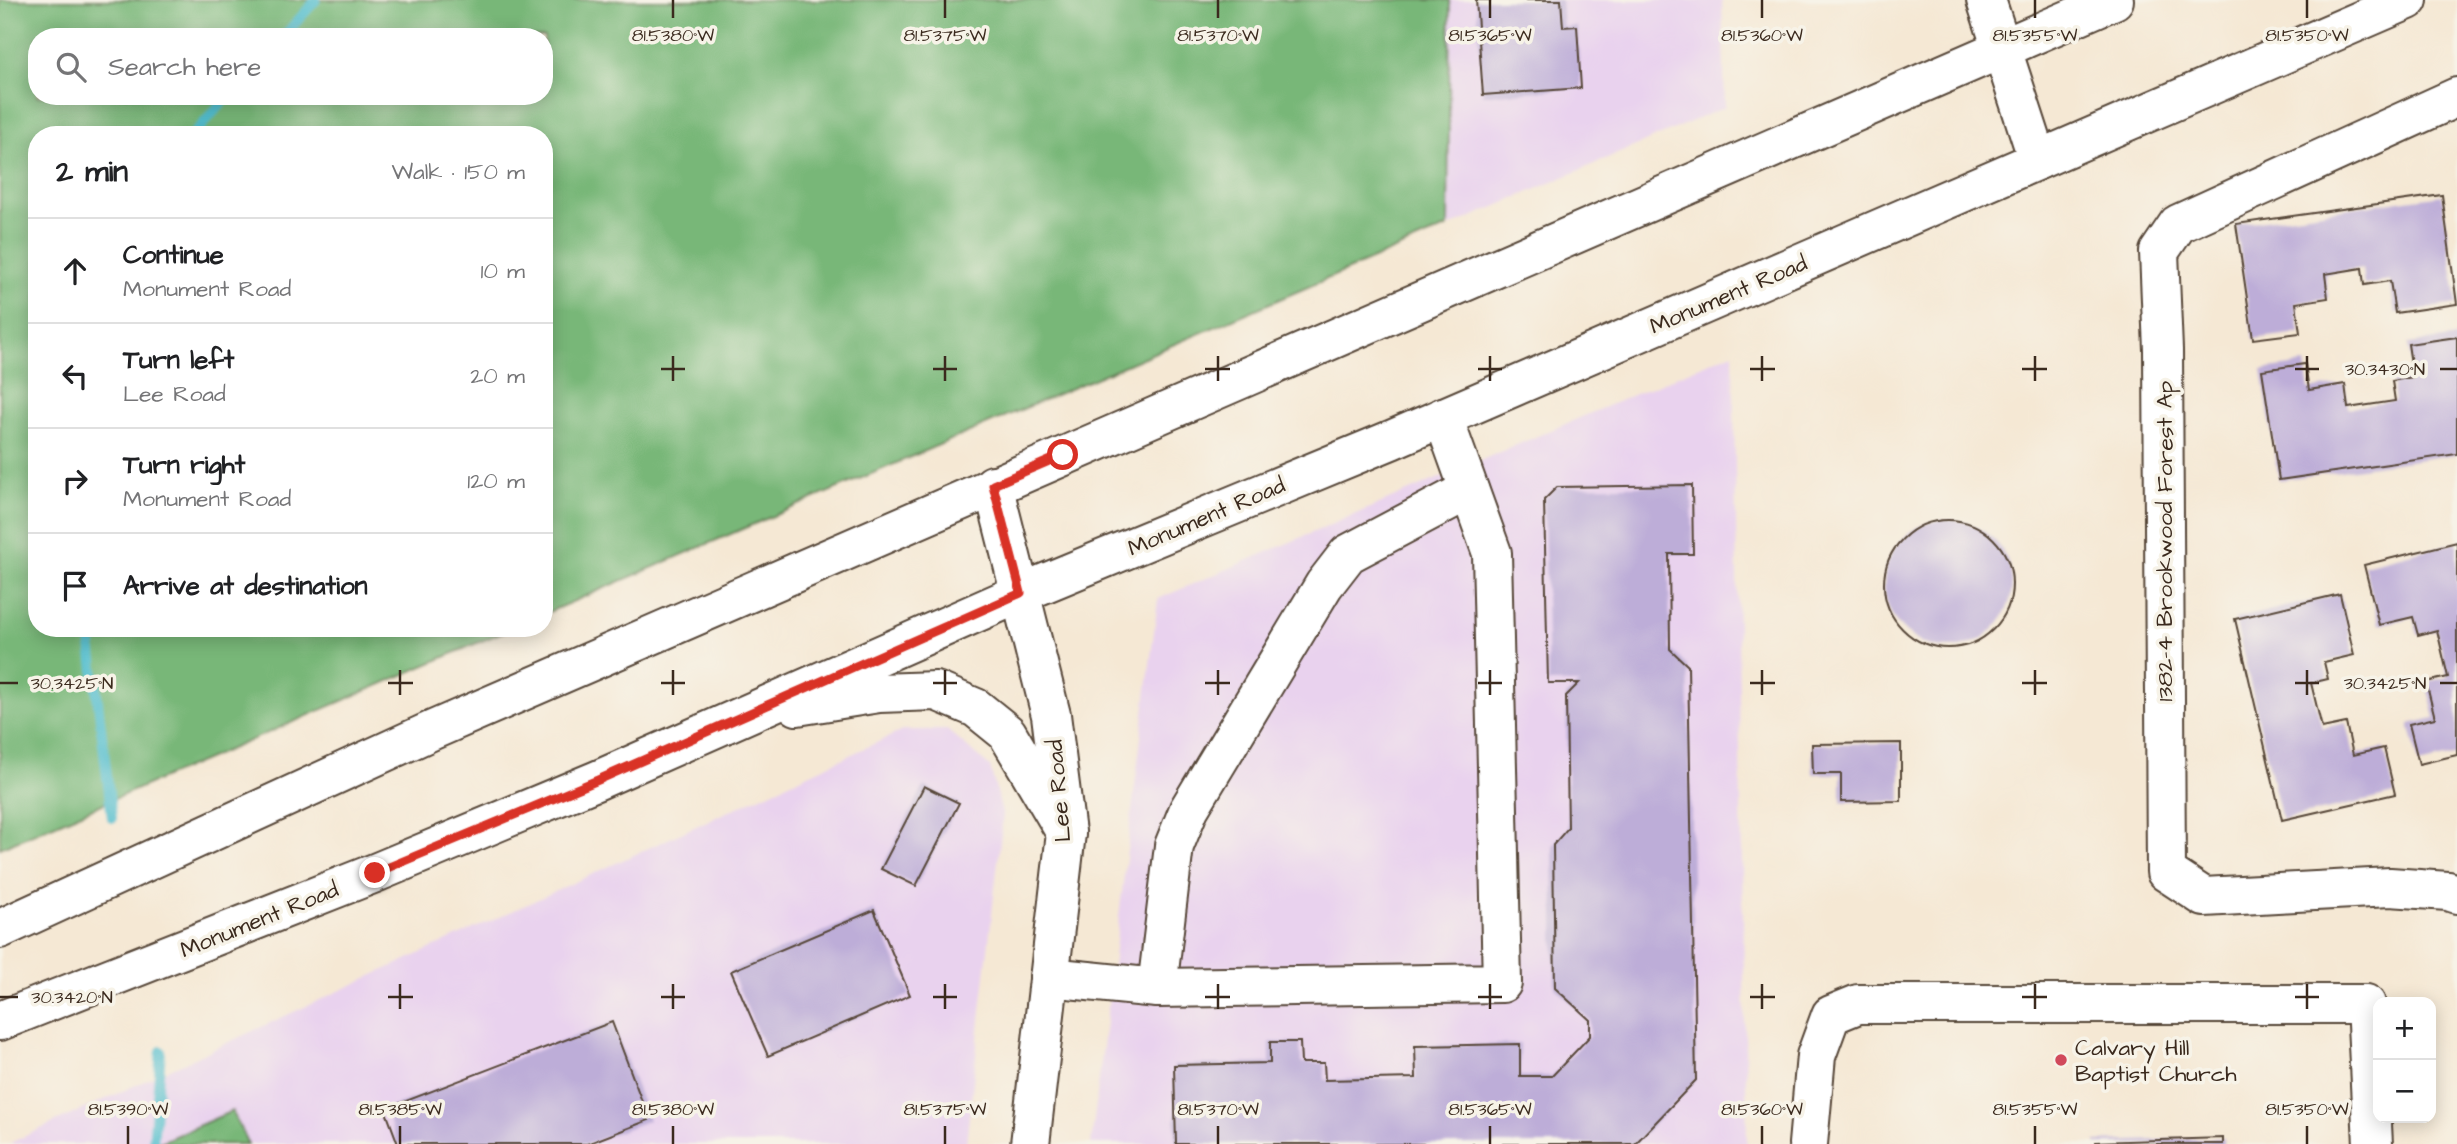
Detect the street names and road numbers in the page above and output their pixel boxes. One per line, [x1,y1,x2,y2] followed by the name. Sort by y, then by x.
[1645,247,1812,343] street label: Monument Road
[2149,380,2181,701] street label: 1382-4 Brookwood Forest Ap
[1123,469,1290,565] street label: Monument Road
[1039,738,1079,844] street label: Lee Road
[175,873,344,966] street label: Monument Road

